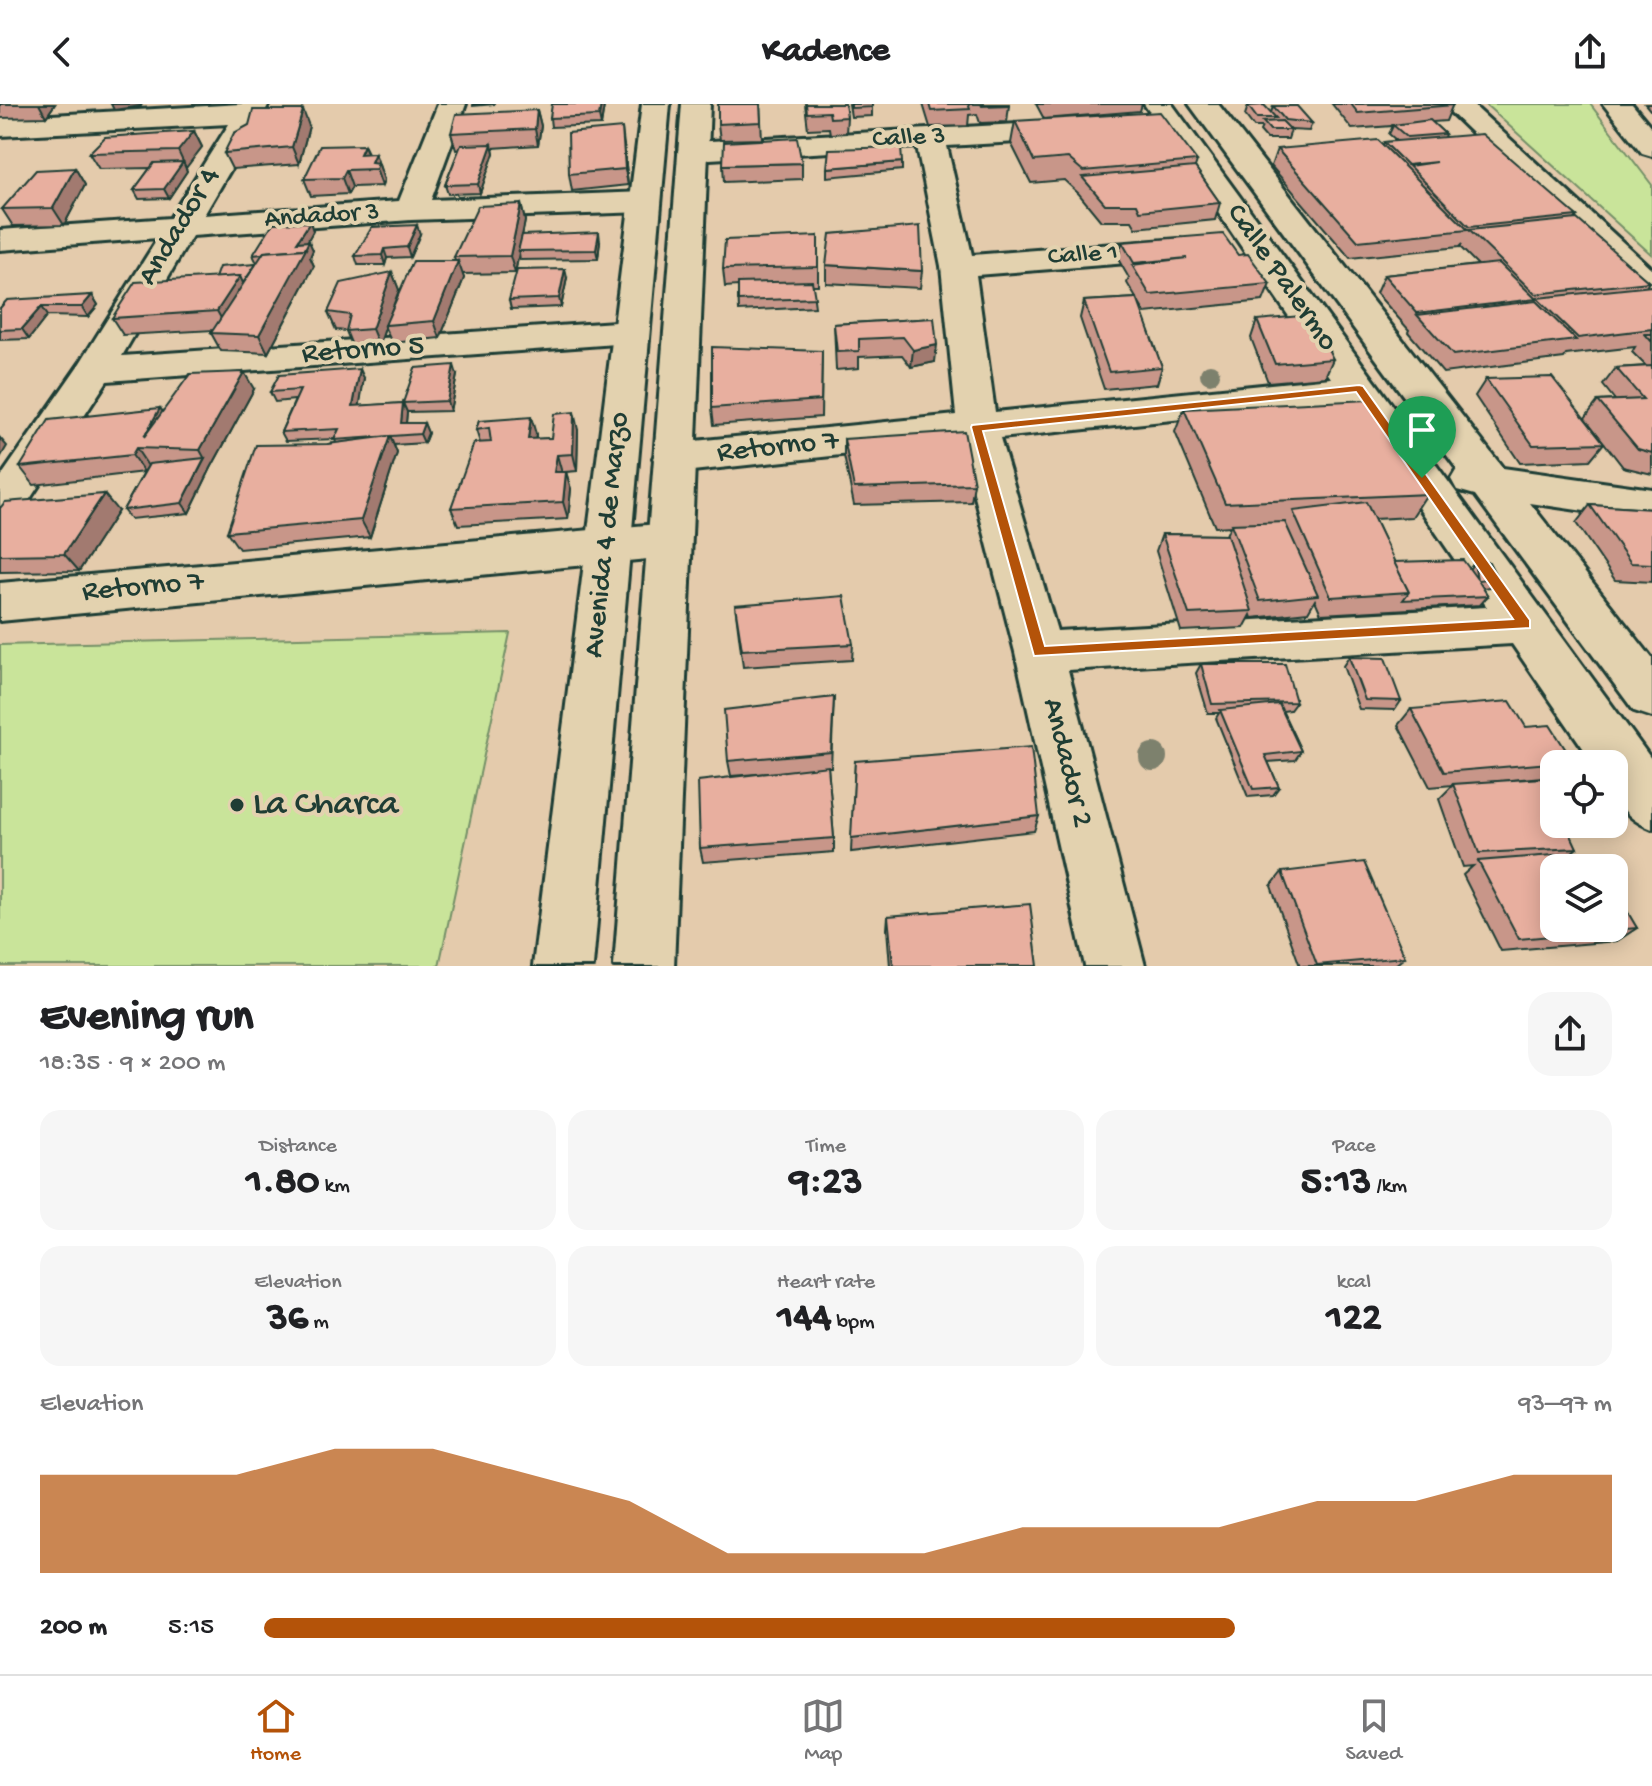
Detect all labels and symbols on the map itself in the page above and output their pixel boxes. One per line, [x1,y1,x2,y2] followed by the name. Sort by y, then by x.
[872,122,946,156] street label: Calle 3
[131,162,229,292] street label: Andador 4
[264,198,380,236] street label: Andador 3
[1217,198,1345,358] street label: Calle Palermo
[1047,238,1119,274] street label: Calle 1
[301,329,425,373] street label: Retorno 5
[1388,396,1456,478] pin
[578,410,638,660] street label: Avenida 4 de Marzo
[715,424,842,472] street label: Retorno 7
[81,565,207,611] street label: Retorno 7
[1033,695,1099,831] street label: Andador 2
[253,784,400,827] place label: La Charca
[228,796,246,814] marker: La Charca

